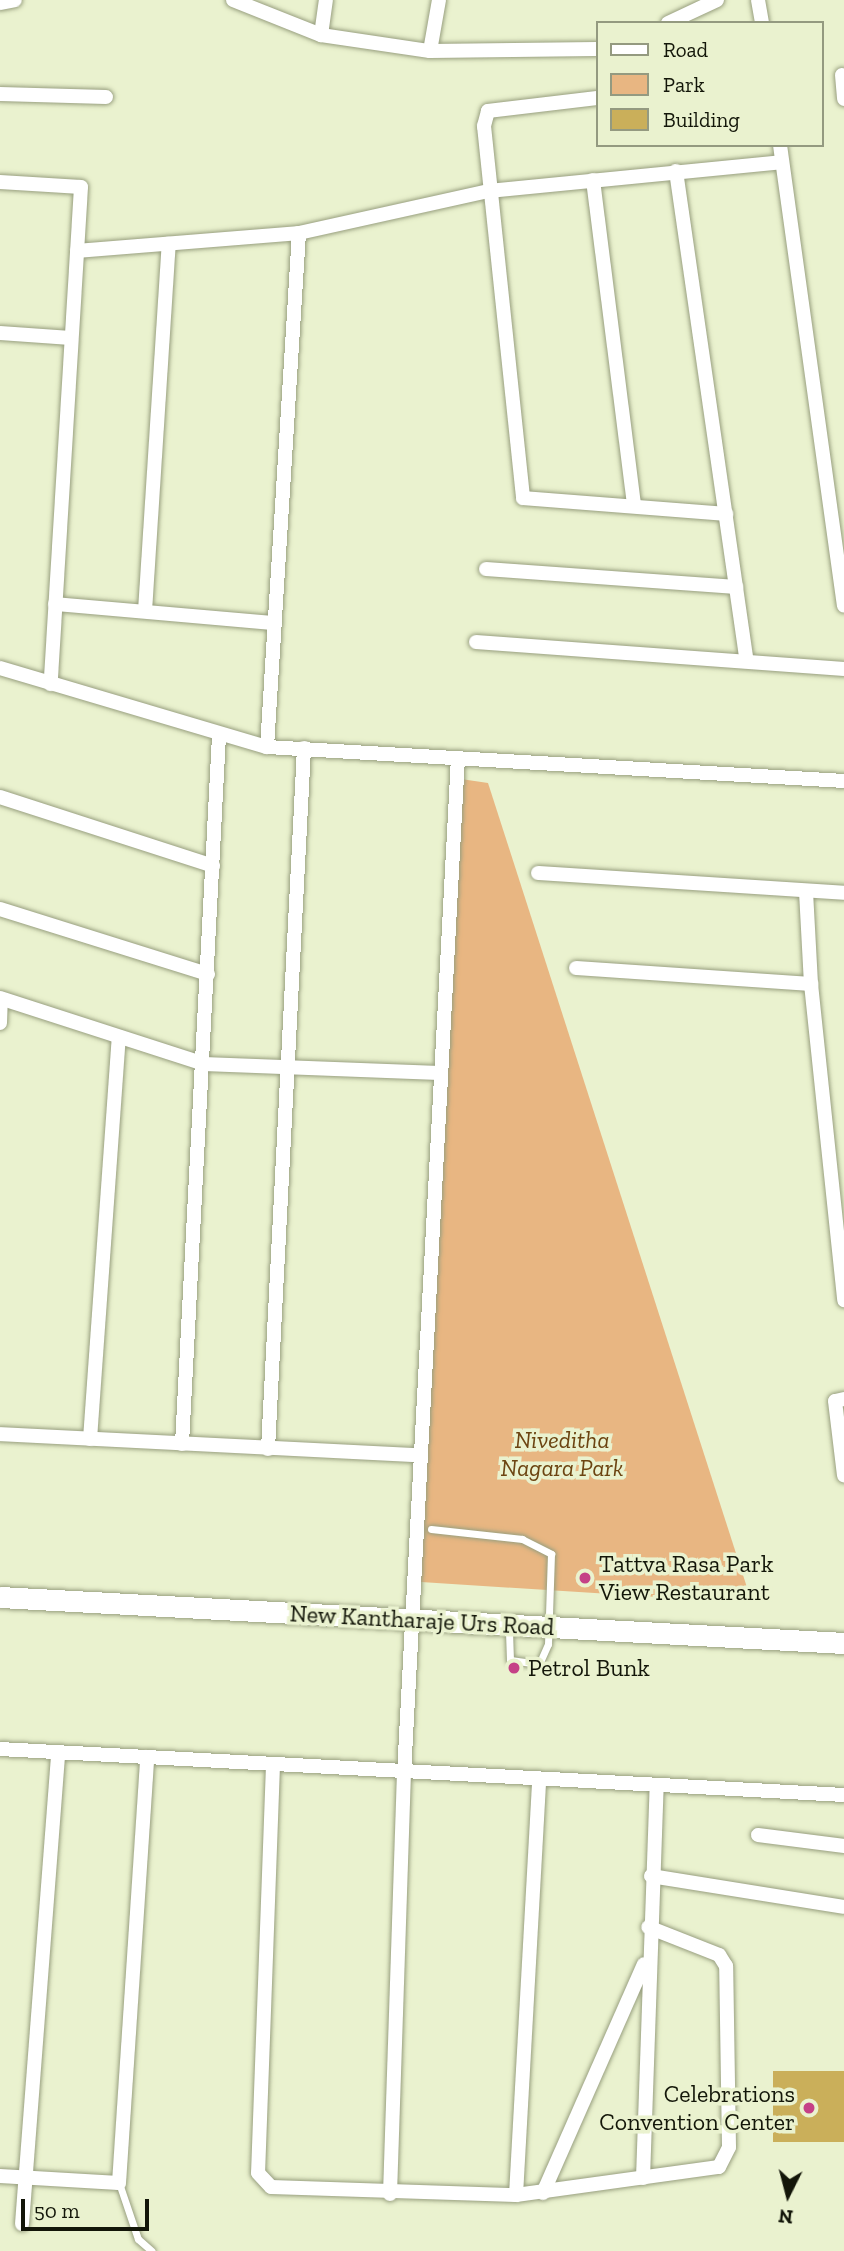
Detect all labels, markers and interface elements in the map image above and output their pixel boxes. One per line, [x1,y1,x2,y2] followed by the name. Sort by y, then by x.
[596,21,823,147] legend
[663,37,708,62] text: Road
[663,72,705,97] text: Park
[663,107,740,132] text: Building
[501,1426,623,1482] park label: Niveditha Nagara Park
[599,1550,773,1606] place label: Tattva Rasa Park View Restaurant
[577,1570,593,1586] marker: Tattva Rasa Park View Restaurant
[289,1599,555,1641] street label: New Kantharaje Urs Road
[528,1654,650,1682] place label: Petrol Bunk
[506,1660,522,1676] marker: Petrol Bunk
[599,2080,795,2136] place label: Celebrations Convention Center
[801,2100,817,2116] marker: Celebrations Convention Center
[753,2160,823,2230] north arrow
[24,2184,152,2228] scale bar
[34,2198,80,2223] text: 50 m
[777,2204,794,2229] text: N

